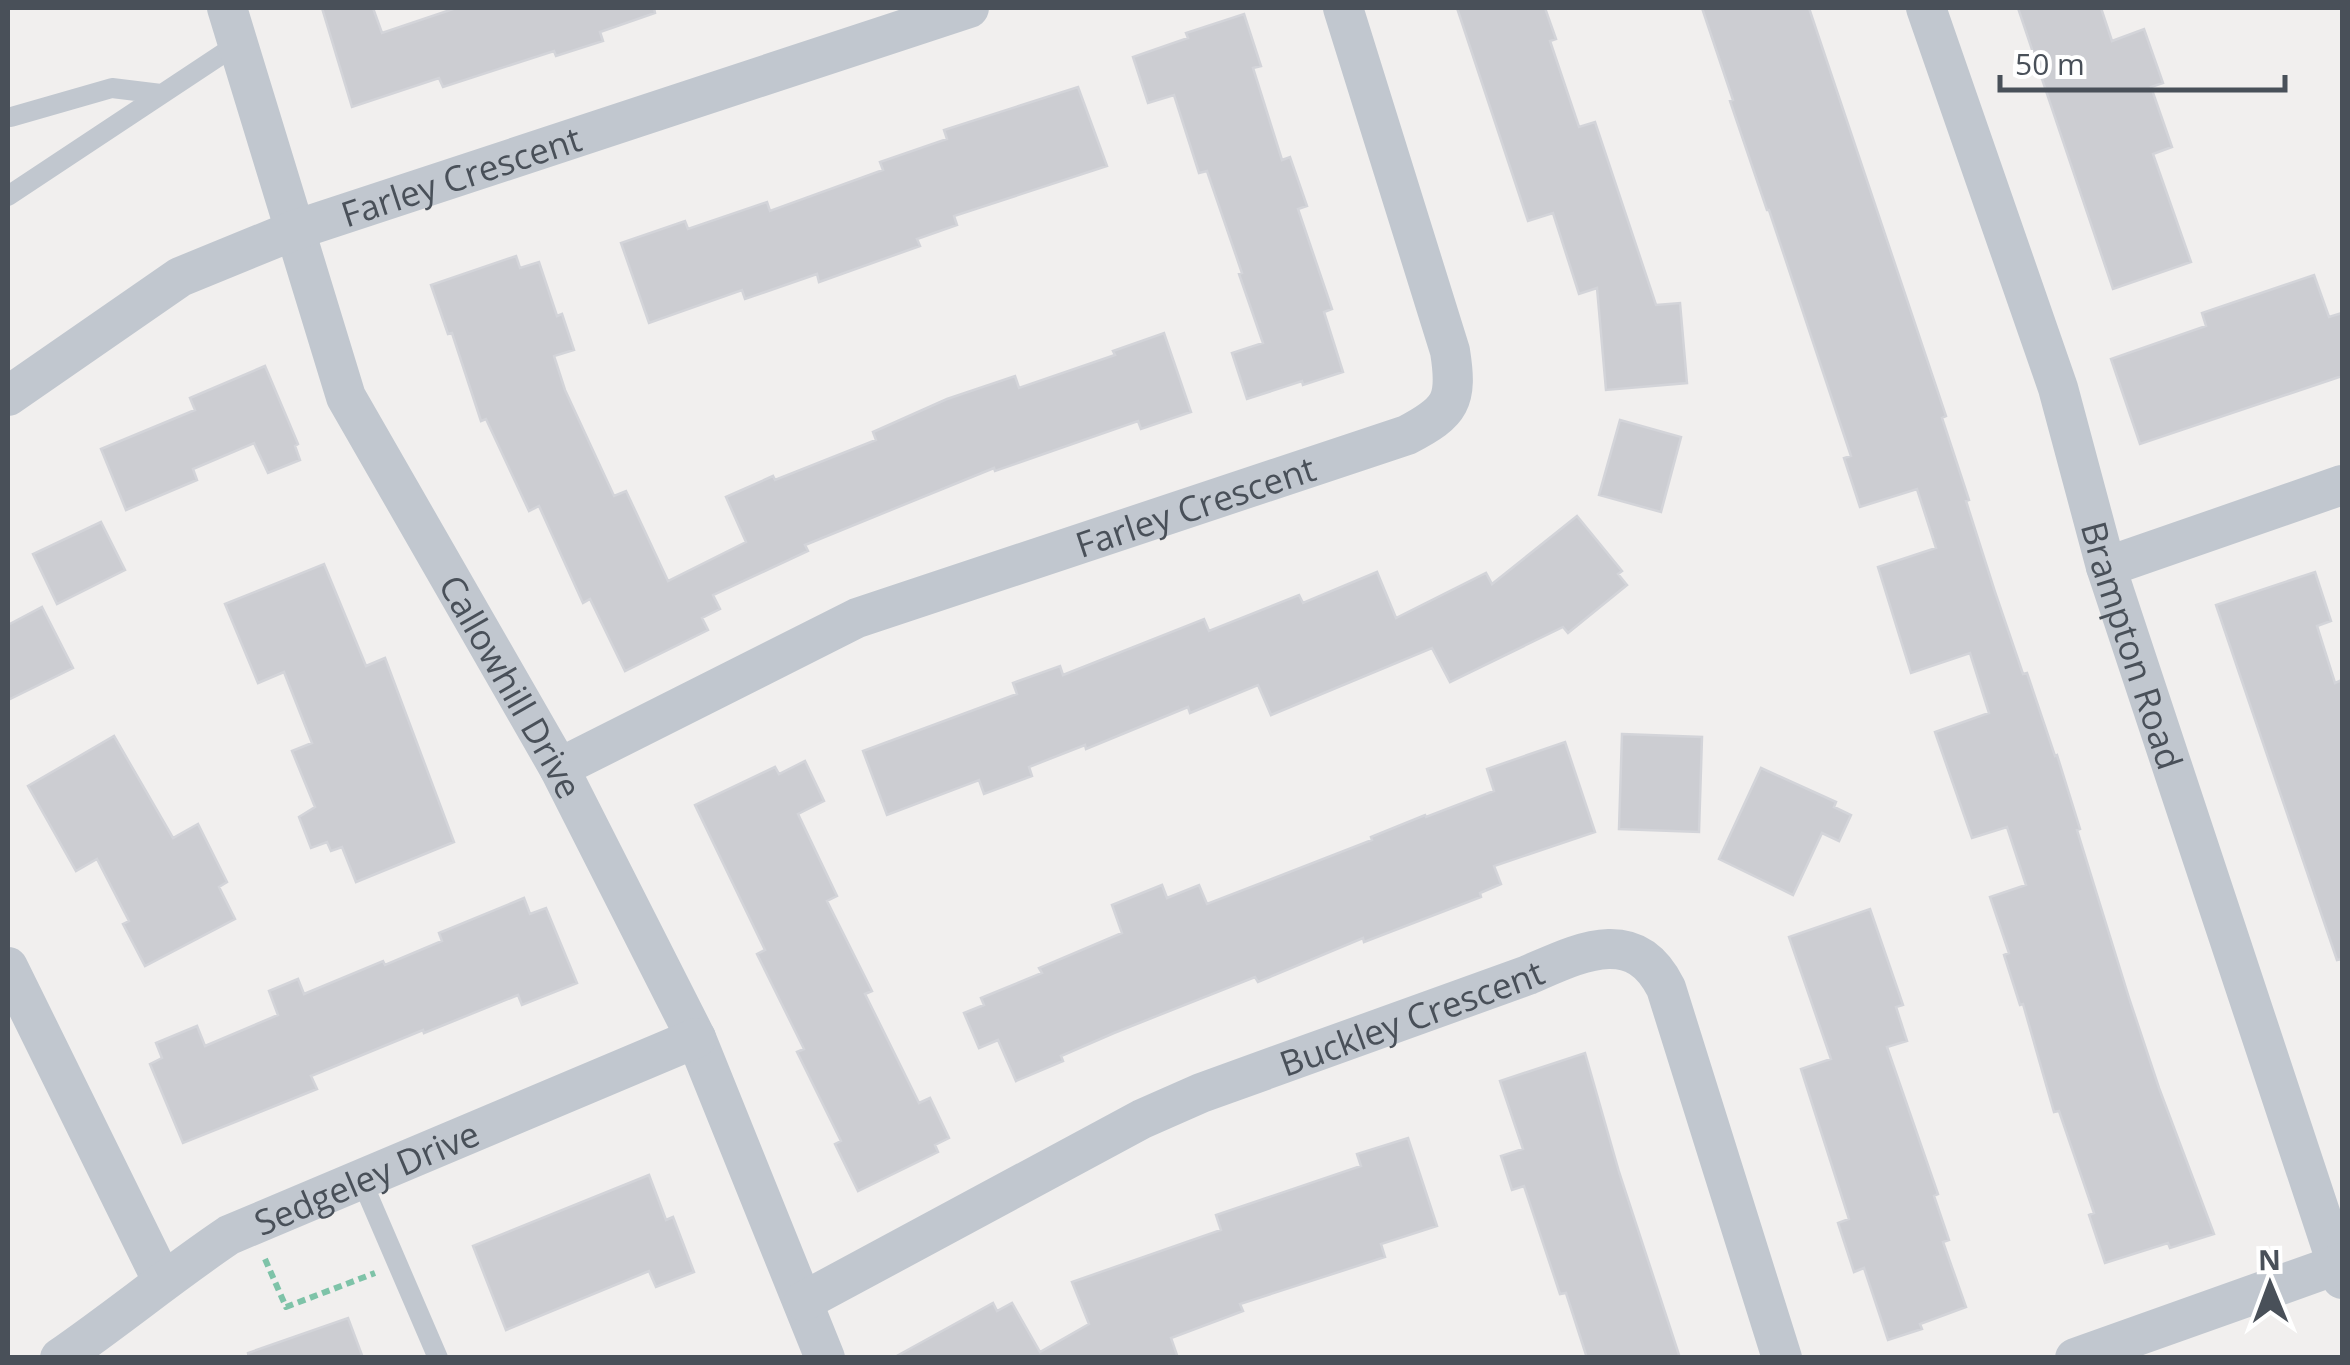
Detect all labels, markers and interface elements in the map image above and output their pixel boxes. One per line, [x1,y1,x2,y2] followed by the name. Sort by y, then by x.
[2000,30,2285,92] scale bar
[2015,43,2085,84] text: 50 m
[335,114,587,237] street label: Farley Crescent
[1069,444,1321,567] street label: Farley Crescent
[2071,516,2195,775] street label: Brampton Road
[429,566,594,806] street label: Callowhill Drive
[1273,948,1551,1086] street label: Buckley Crescent
[247,1109,486,1245] street label: Sedgeley Drive
[2220,1235,2320,1335] north arrow
[2258,1240,2281,1278] text: N

